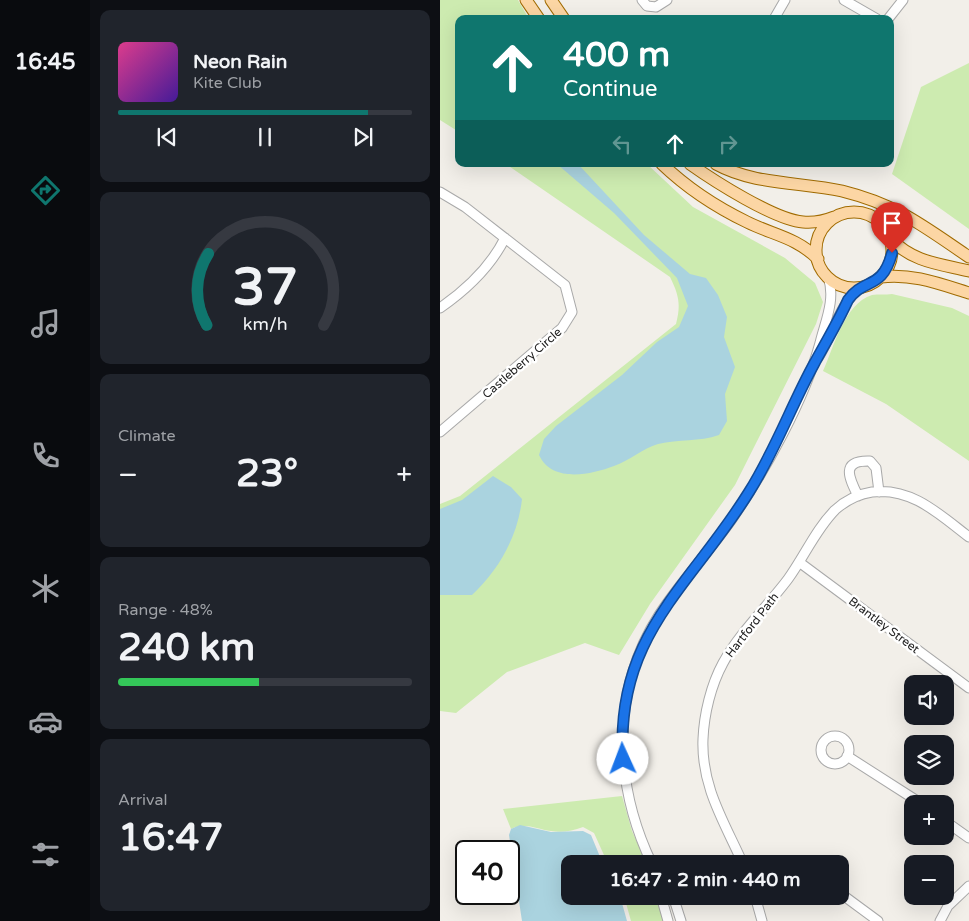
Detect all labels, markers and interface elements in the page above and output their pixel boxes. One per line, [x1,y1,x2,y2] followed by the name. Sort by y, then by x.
[563,34,670,76] text: 400 m
[480,35,545,100] icon: ahead
[15,49,75,75] text: 16:45
[193,51,287,73] text: Neon Rain
[193,73,262,93] text: Kite Club
[563,76,658,102] text: Continue
[153,123,181,151] icon: previous
[251,123,279,151] icon: pause
[349,123,377,151] icon: next
[608,130,636,158] icon: left
[661,130,689,158] icon: ahead
[714,130,742,158] icon: right
[28,173,63,208] icon: directions
[871,202,913,253] pin
[878,209,906,237] icon: arrive
[232,256,298,319] text: 37
[28,306,63,341] icon: music
[243,314,287,335] text: km/h
[480,325,565,401] street label: Castleberry Circle
[118,426,176,446] text: Climate
[28,438,63,473] icon: phone
[236,451,298,497] text: 23°
[118,458,138,492] text: −
[396,458,412,492] text: +
[28,571,63,606] icon: climate
[723,590,781,660] street label: Hartford Path
[846,594,922,656] street label: Brantley Street
[118,600,213,620] text: Range · 48%
[118,625,255,671] text: 240 km
[904,675,954,905] map controls
[904,675,954,725] button: sound
[28,704,63,739] icon: car
[596,732,648,784] position arrow
[904,735,954,785] button: layers
[118,790,167,810] text: Arrival
[904,795,954,845] button: +
[118,815,223,861] text: 16:47
[28,837,63,872] icon: filters
[455,840,520,905] speed limit sign: 40
[904,855,954,905] button: −
[609,869,801,891] text: 16:47 · 2 min · 440 m

